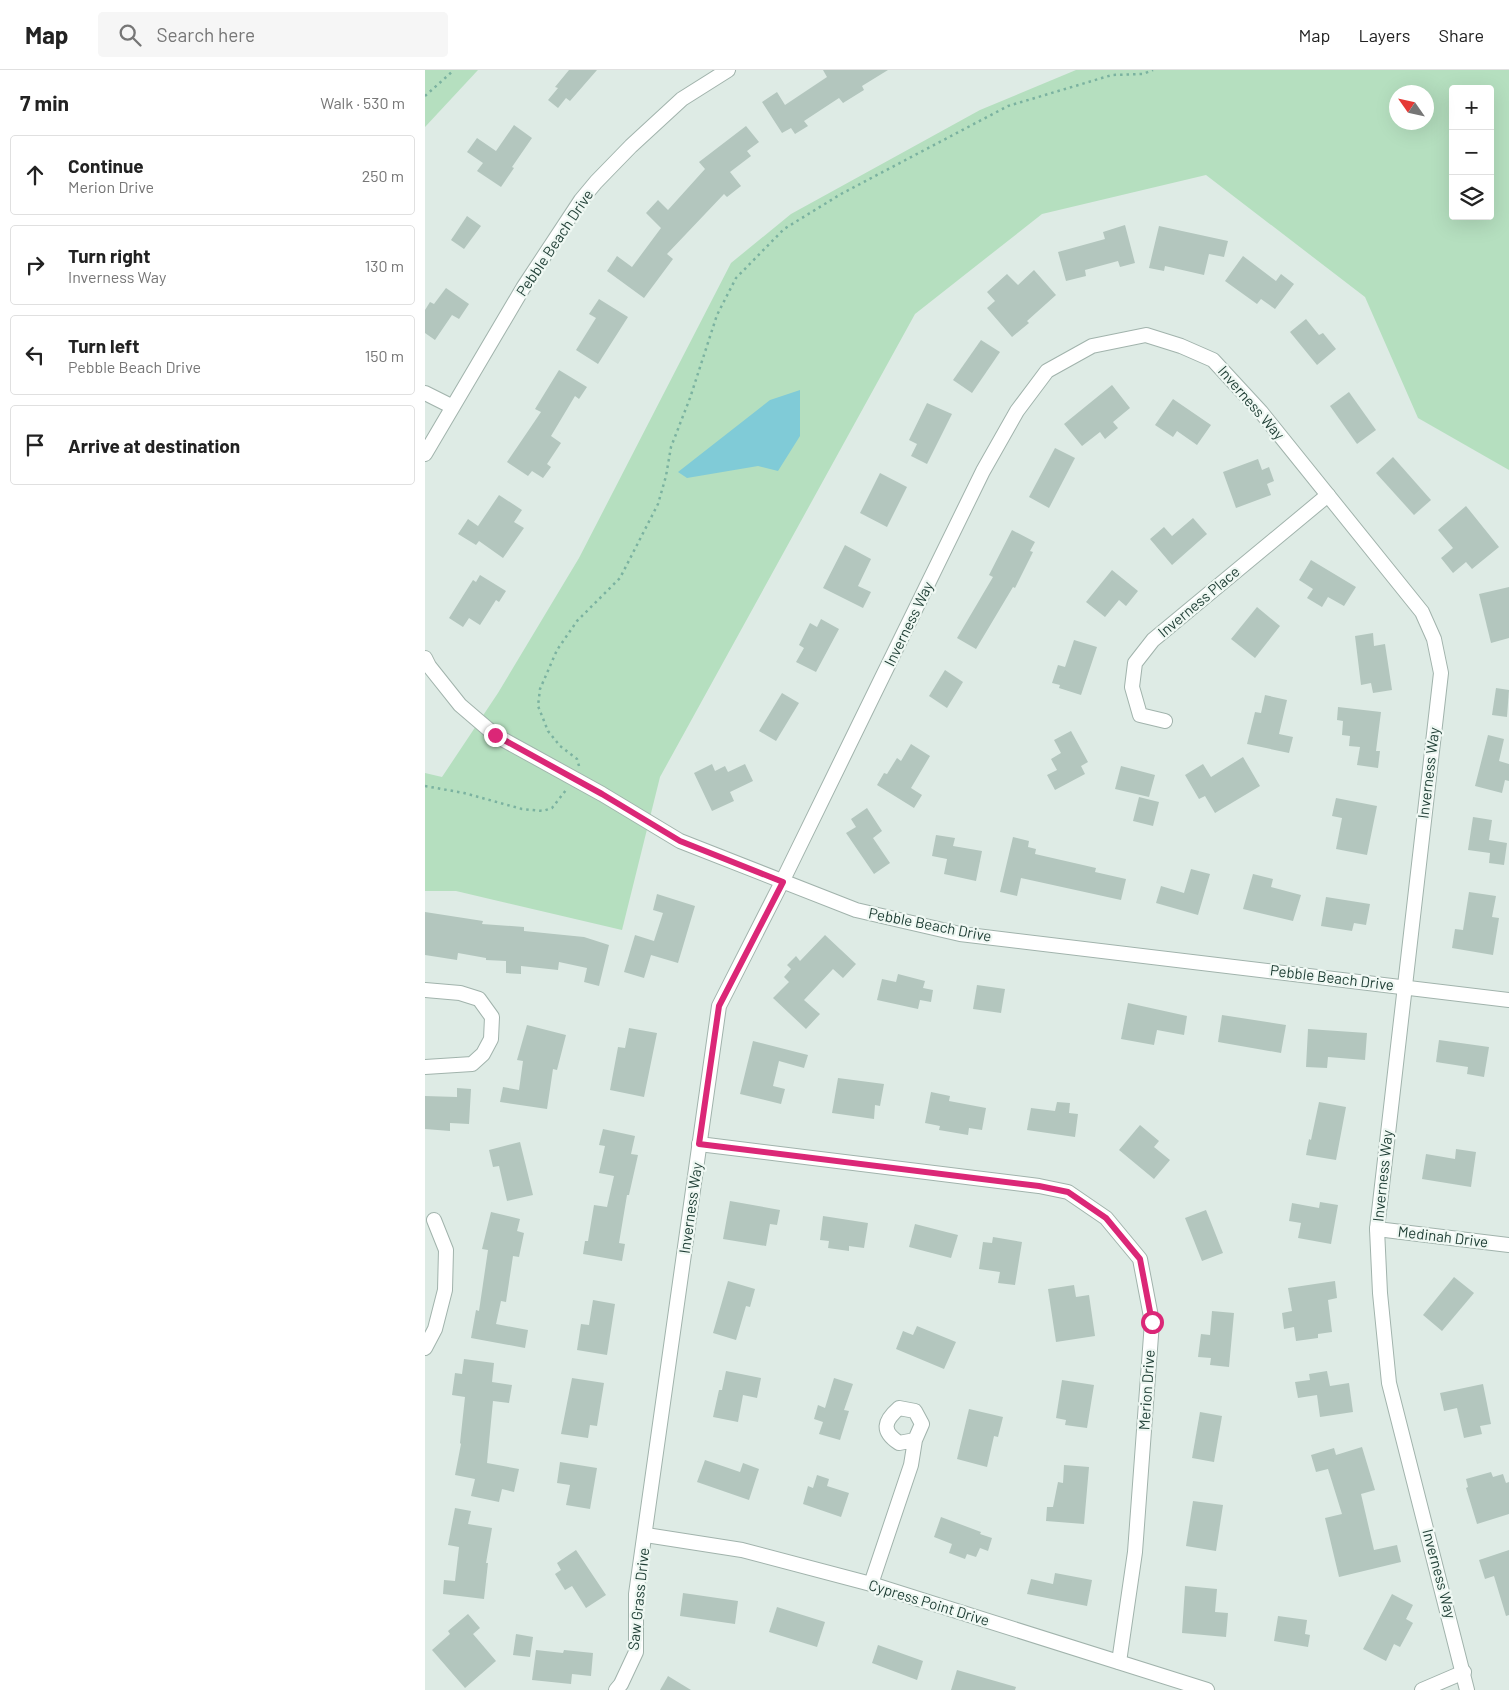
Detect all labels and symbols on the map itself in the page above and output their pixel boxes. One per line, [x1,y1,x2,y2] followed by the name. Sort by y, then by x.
[1389,85,1434,130] north arrow
[512,186,597,299] street label: Pebble Beach Drive
[1215,362,1289,443] street label: Inverness Way
[1154,562,1243,641] street label: Inverness Place
[880,578,936,669] street label: Inverness Way
[484,724,507,747] route end
[1413,726,1443,820] street label: Inverness Way
[867,903,993,945] street label: Pebble Beach Drive
[1269,960,1395,994] street label: Pebble Beach Drive
[1368,1129,1396,1223] street label: Inverness Way
[675,1161,705,1255] street label: Inverness Way
[1397,1222,1489,1250] street label: Medinah Drive
[1141,1311,1164,1334] route start
[1134,1349,1158,1431] street label: Merion Drive
[1419,1527,1461,1621] street label: Inverness Way
[624,1547,652,1651] street label: Saw Grass Drive
[867,1575,992,1629] street label: Cypress Point Drive

